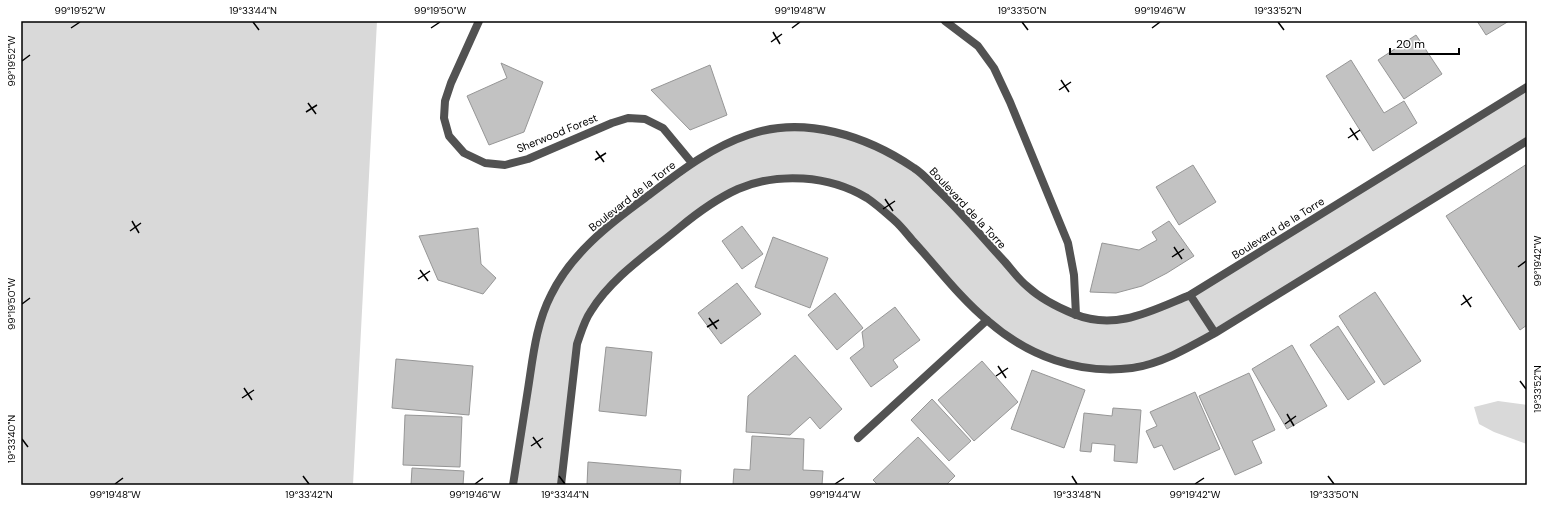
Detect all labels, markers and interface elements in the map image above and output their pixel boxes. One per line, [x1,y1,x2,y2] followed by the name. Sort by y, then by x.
[55,4,106,17] text: 99°19'52"W
[229,4,277,17] text: 19°33'44"N
[414,4,466,17] text: 99°19'50"W
[774,4,826,17] text: 99°19'48"W
[998,4,1046,17] text: 19°33'50"N
[1134,4,1186,17] text: 99°19'46"W
[1254,4,1302,17] text: 19°33'52"N
[1390,30,1459,56] scale bar
[5,35,18,86] text: 99°19'52"W
[1396,36,1425,52] text: 20 m
[515,110,599,156] street label: Sherwood Forest
[586,158,678,234] street label: Boulevard de la Torre
[927,164,1009,252] street label: Boulevard de la Torre
[1229,194,1327,262] street label: Boulevard de la Torre
[1531,235,1544,286] text: 99°19'42"W
[5,278,18,330] text: 99°19'50"W
[1531,365,1544,413] text: 19°33'52"N
[5,415,18,463] text: 19°33'40"N
[89,488,141,501] text: 99°19'48"W
[285,488,333,501] text: 19°33'42"N
[449,488,501,501] text: 99°19'46"W
[541,488,589,501] text: 19°33'44"N
[809,488,861,501] text: 99°19'44"W
[1053,488,1101,501] text: 19°33'48"N
[1170,488,1221,501] text: 99°19'42"W
[1310,488,1358,501] text: 19°33'50"N

